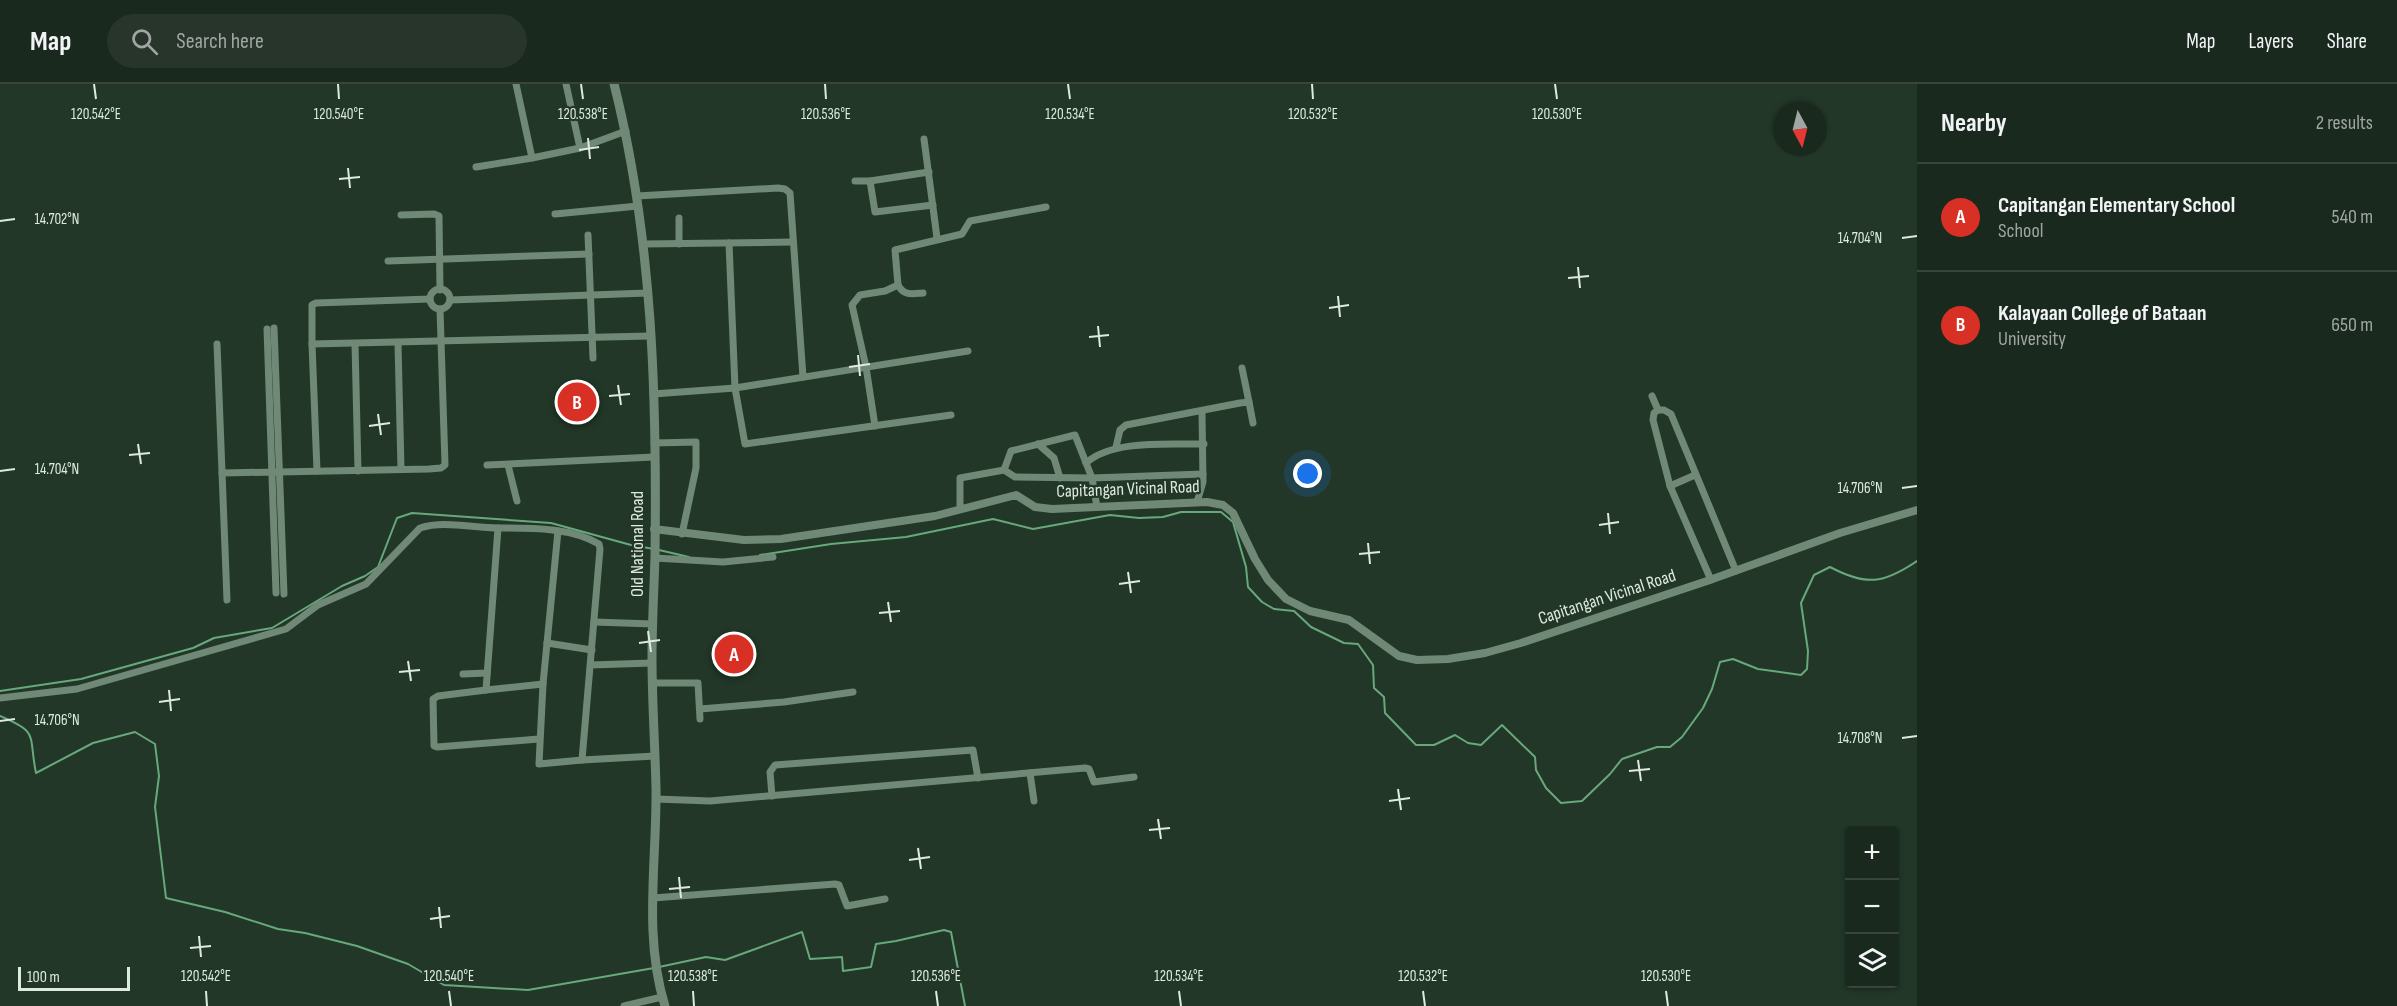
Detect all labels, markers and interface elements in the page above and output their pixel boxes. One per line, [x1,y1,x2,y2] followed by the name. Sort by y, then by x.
[107,14,527,68] search box
[30,25,71,58] text: Map
[128,25,161,58] icon: search
[176,28,264,55] text: Search here
[2186,29,2215,54] text: Map
[2248,29,2294,54] text: Layers
[2327,29,2367,54] text: Share
[1773,102,1827,156] north arrow
[71,105,121,124] text: 120.542°E
[314,105,364,124] text: 120.540°E
[558,105,608,124] text: 120.538°E
[801,105,851,124] text: 120.536°E
[1045,105,1095,124] text: 120.534°E
[1288,105,1338,124] text: 120.532°E
[1532,105,1582,124] text: 120.530°E
[1941,108,2007,139] text: Nearby
[2316,111,2373,135] text: 2 results
[1998,192,2235,219] text: Capitangan Elementary School
[1956,205,1965,229] text: A
[2332,205,2373,229] text: 540 m
[35,210,79,229] text: 14.702°N
[1998,219,2043,243] text: School
[1838,229,1882,248] text: 14.704°N
[1998,300,2206,327] text: Kalayaan College of Bataan
[1956,313,1965,337] text: B
[2331,313,2373,337] text: 650 m
[1998,327,2066,351] text: University
[558,380,596,424] pin: B
[1293,459,1322,488] your location
[35,460,79,479] text: 14.704°N
[1056,476,1200,502] street label: Capitangan Vicinal Road
[1837,479,1883,498] text: 14.706°N
[627,491,648,597] street label: Old National Road
[1536,565,1678,629] street label: Capitangan Vicinal Road
[714,632,754,676] pin: A
[34,711,80,730] text: 14.706°N
[1837,729,1883,748] text: 14.708°N
[1845,826,1899,988] map controls
[1845,826,1899,880] button: +
[1845,880,1899,934] button: −
[1845,934,1899,988] button: layers
[18,964,130,992] scale bar
[181,967,231,986] text: 120.542°E
[424,967,474,986] text: 120.540°E
[668,967,718,986] text: 120.538°E
[911,967,961,986] text: 120.536°E
[1154,967,1204,986] text: 120.534°E
[1398,967,1448,986] text: 120.532°E
[1641,967,1691,986] text: 120.530°E
[27,968,60,987] text: 100 m

